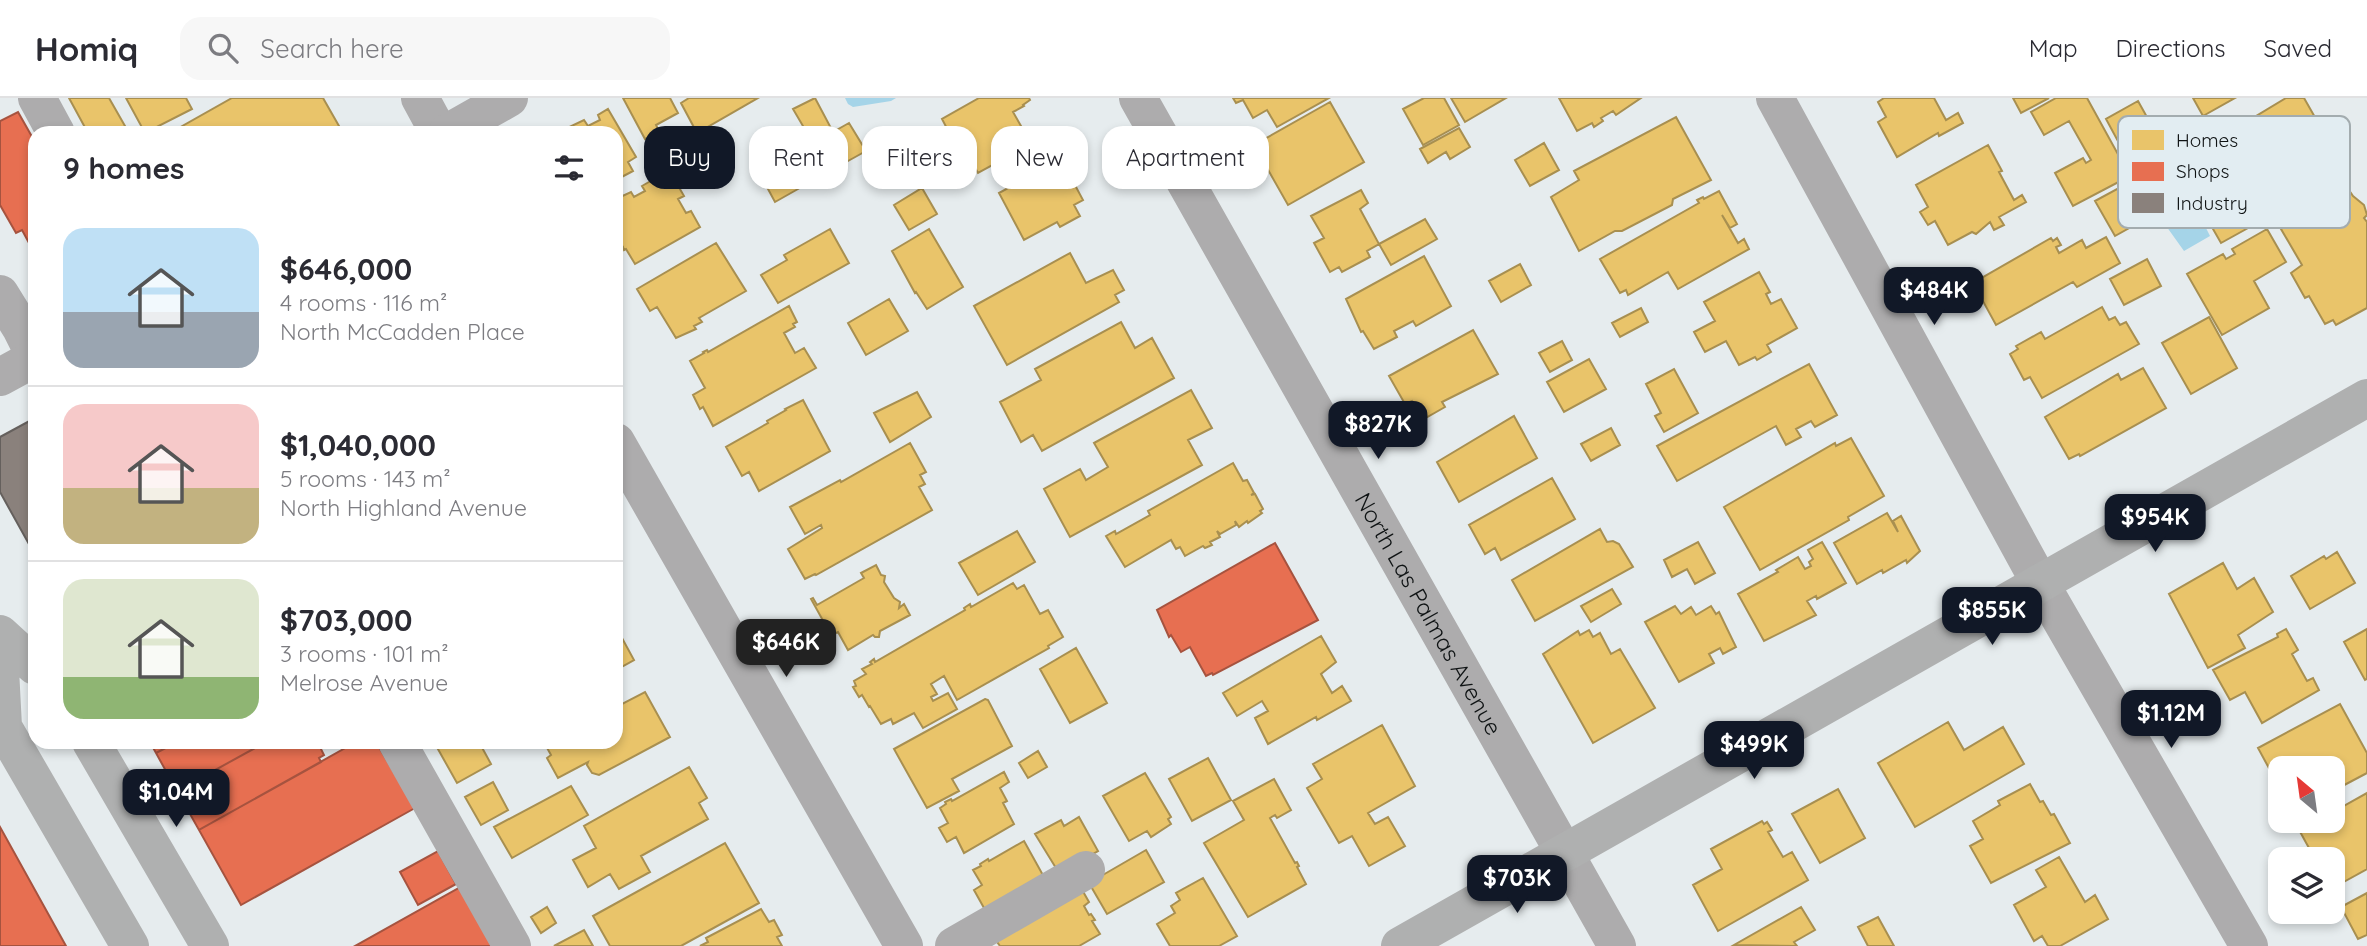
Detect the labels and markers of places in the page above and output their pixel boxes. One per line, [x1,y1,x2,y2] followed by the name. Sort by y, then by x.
[1885,268,1983,327] pin: $484K
[1329,402,1427,461] pin: $827K
[2106,494,2204,554] pin: $954K
[1943,588,2041,647] pin: $855K
[737,620,835,679] pin: $646K
[2114,690,2228,750] pin: $1.12M
[1705,722,1803,781] pin: $499K
[119,770,233,829] pin: $1.04M
[1468,856,1566,915] pin: $703K

